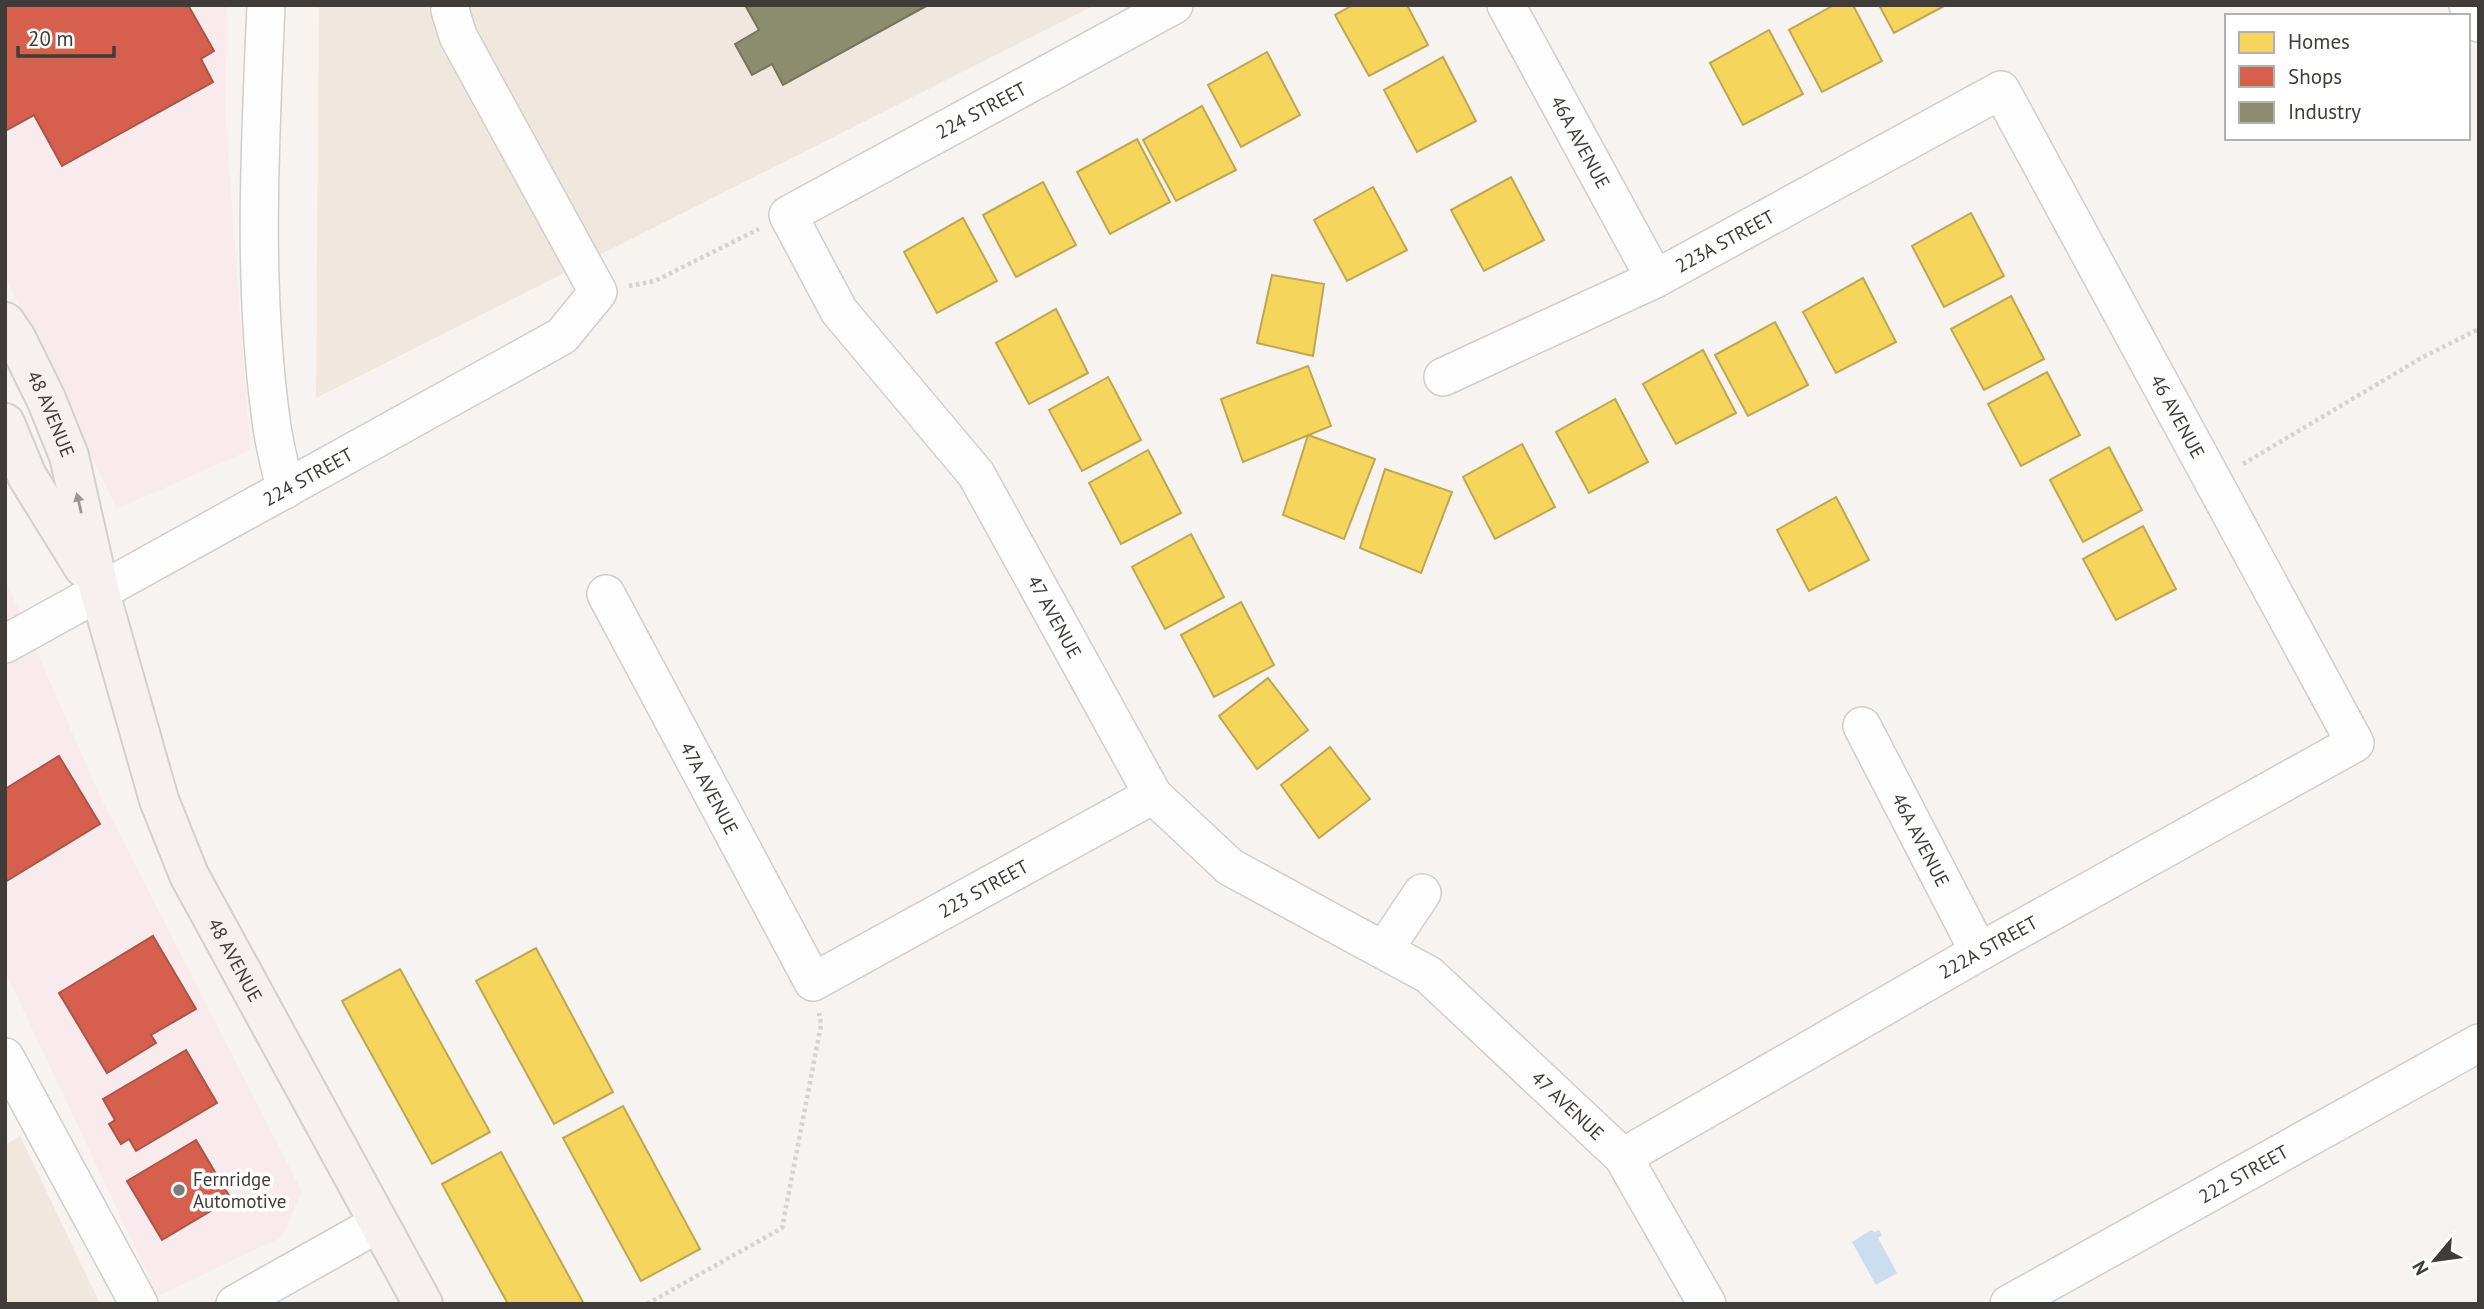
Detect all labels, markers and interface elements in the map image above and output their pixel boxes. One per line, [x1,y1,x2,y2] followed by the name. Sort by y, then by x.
[18,14,114,58] scale bar
[2225,14,2470,140] legend
[28,25,74,52] text: 20 m
[2288,28,2350,55] text: Homes
[2288,63,2342,90] text: Shops
[932,76,1031,144] street label: 224 STREET
[1546,91,1615,193] street label: 46A AVENUE
[2288,98,2361,125] text: Industry
[1671,204,1779,278] street label: 223A STREET
[22,367,80,461] street label: 48 AVENUE
[2145,370,2210,462] street label: 46 AVENUE
[259,442,357,511] street label: 224 STREET
[74,492,85,514] one-way arrow
[1022,571,1087,662] street label: 47 AVENUE
[675,738,744,838] street label: 47A AVENUE
[1887,789,1955,891] street label: 46A AVENUE
[934,854,1033,923] street label: 223 STREET
[1934,910,2042,984] street label: 222A STREET
[203,914,268,1006] street label: 48 AVENUE
[1527,1066,1609,1145] street label: 47 AVENUE
[2194,1139,2293,1208] street label: 222 STREET
[193,1167,287,1213] place label: Fernridge Automotive
[171,1182,187,1198] marker: Fernridge Automotive
[2400,1225,2470,1295] north arrow
[2407,1257,2434,1280] text: N

